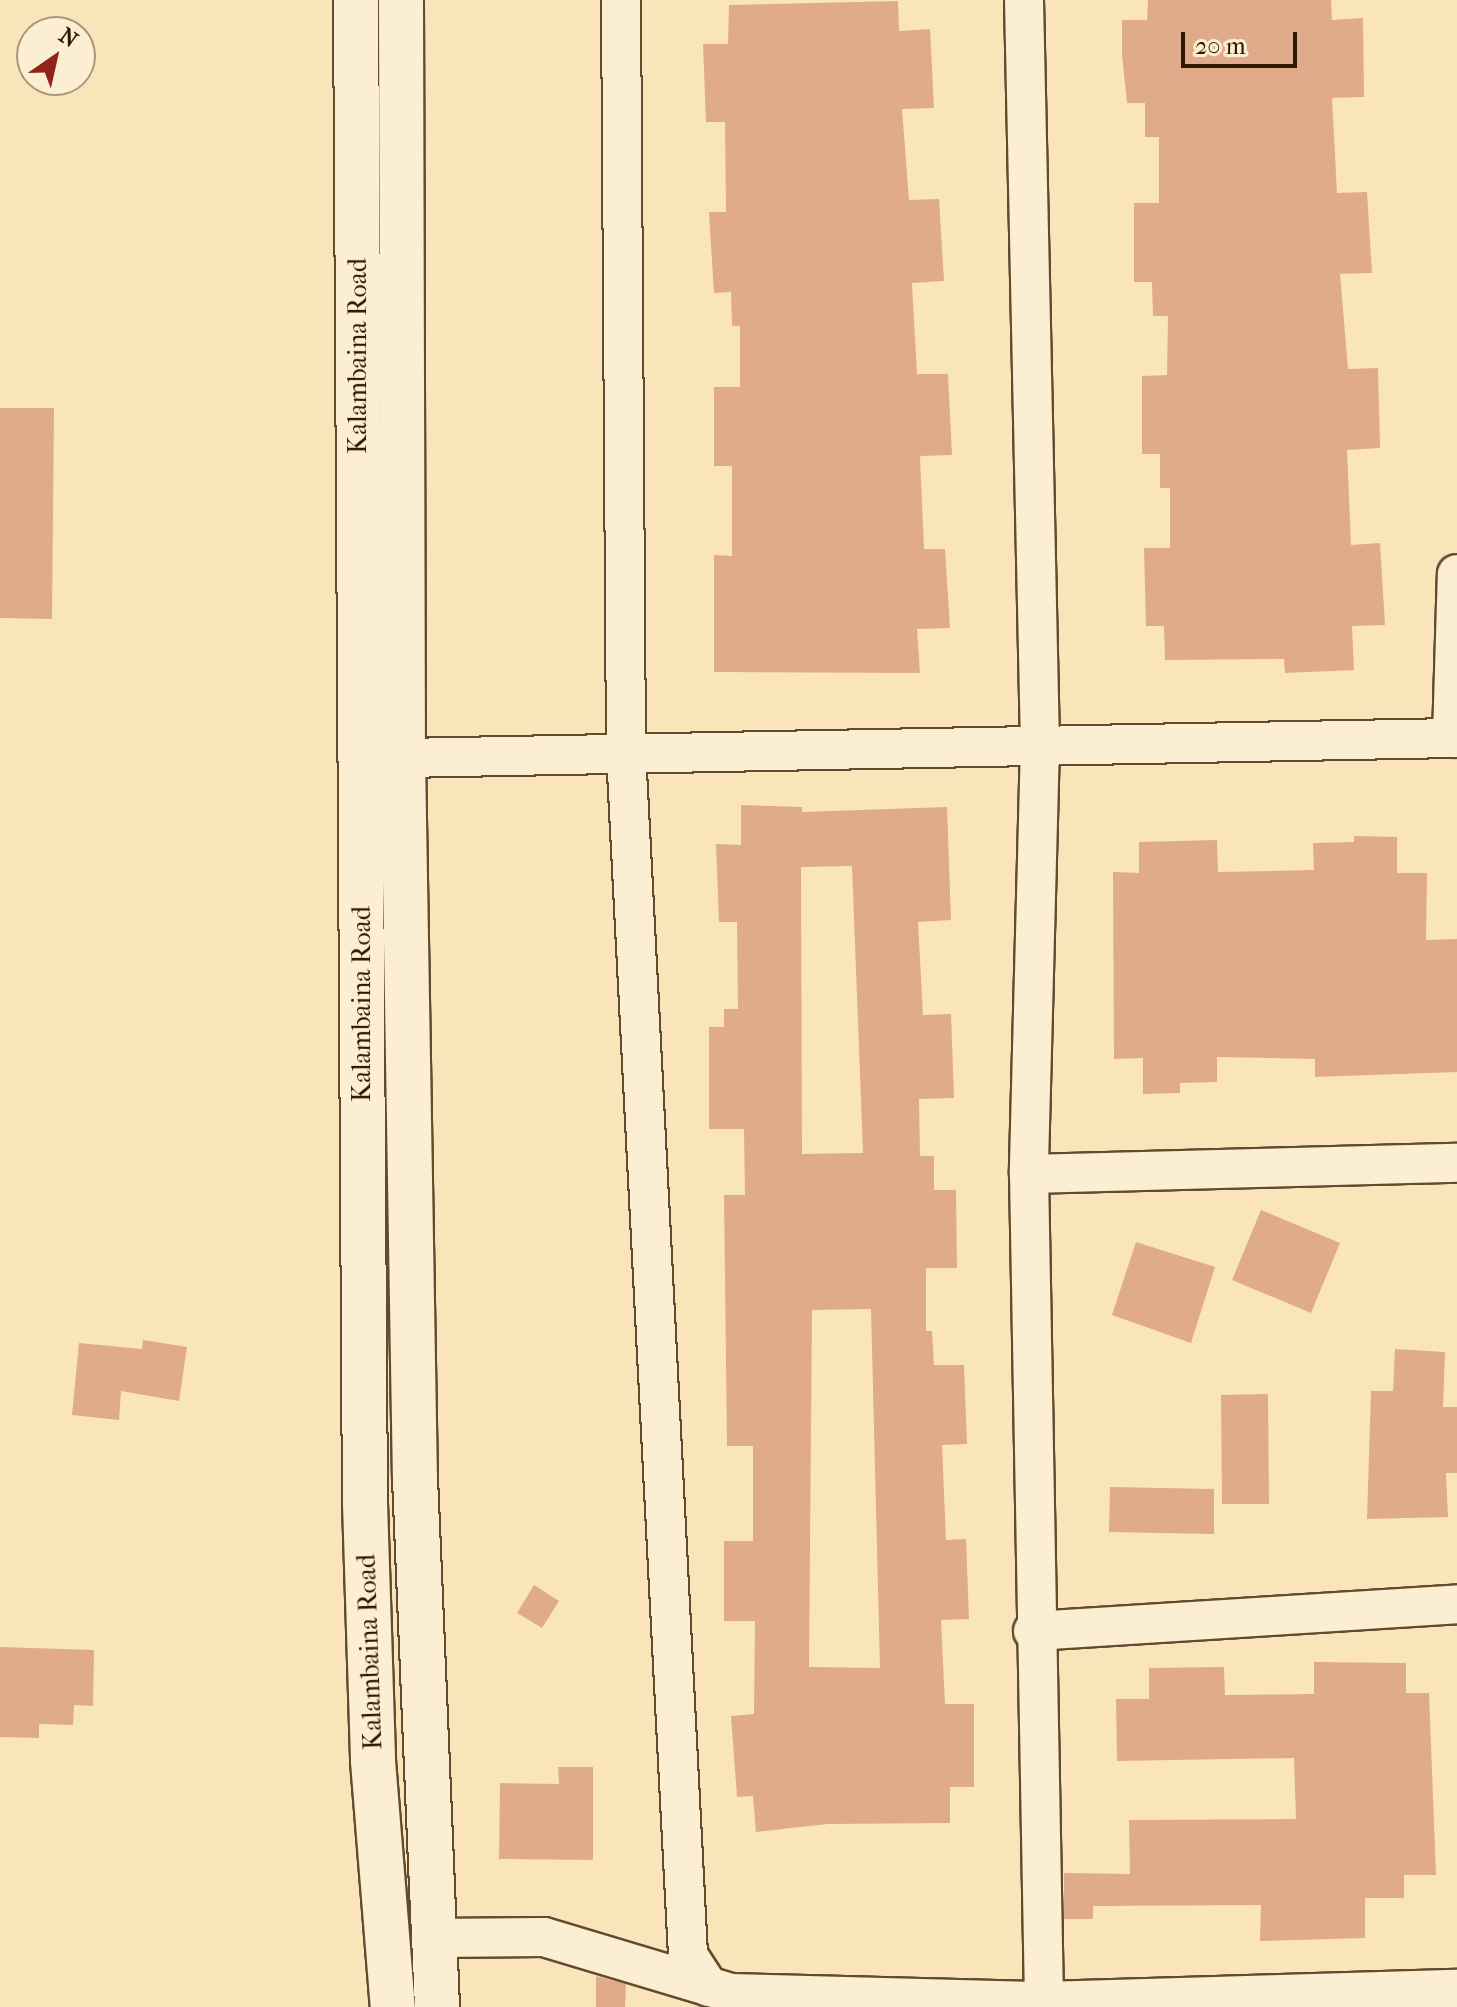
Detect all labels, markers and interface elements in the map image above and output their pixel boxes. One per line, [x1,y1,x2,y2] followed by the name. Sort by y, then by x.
[16,16,96,96] north arrow
[1185,16,1301,66] scale bar
[54,22,82,53] text: N
[1195,32,1246,60] text: 20 m
[342,258,374,454] street label: Kalambaina Road
[346,906,378,1102] street label: Kalambaina Road
[351,1554,389,1750] street label: Kalambaina Road

